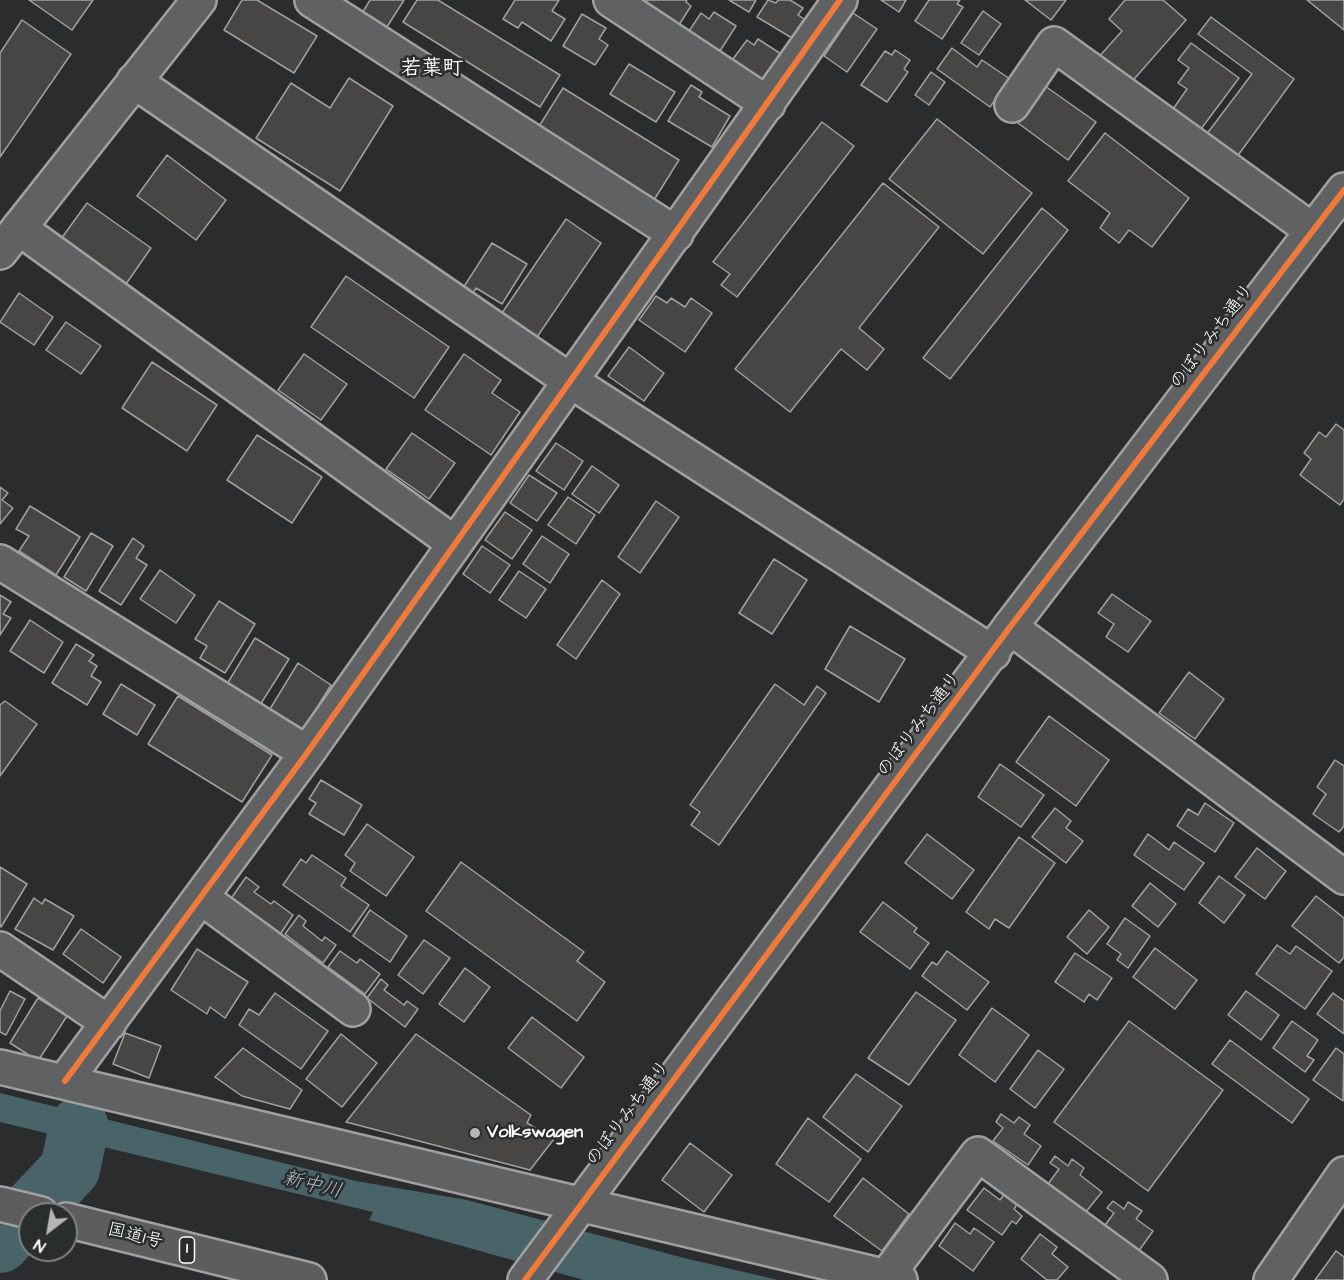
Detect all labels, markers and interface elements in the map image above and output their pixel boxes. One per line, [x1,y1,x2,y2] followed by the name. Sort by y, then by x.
[401,57,463,83] district label: 若葉町
[1166,280,1260,394] street label: のぼりみち通り
[873,668,967,782] street label: のぼりみち通り
[582,1057,676,1171] street label: のぼりみち通り
[487,1122,583,1144] place label: Volkswagen
[468,1126,482,1140] marker: Volkswagen
[280,1167,344,1205] water label: 新中川
[18,1202,78,1262] north arrow
[105,1220,165,1254] street label: 国道1号
[30,1234,50,1258] text: N
[180,1237,195,1263] road number: 1

